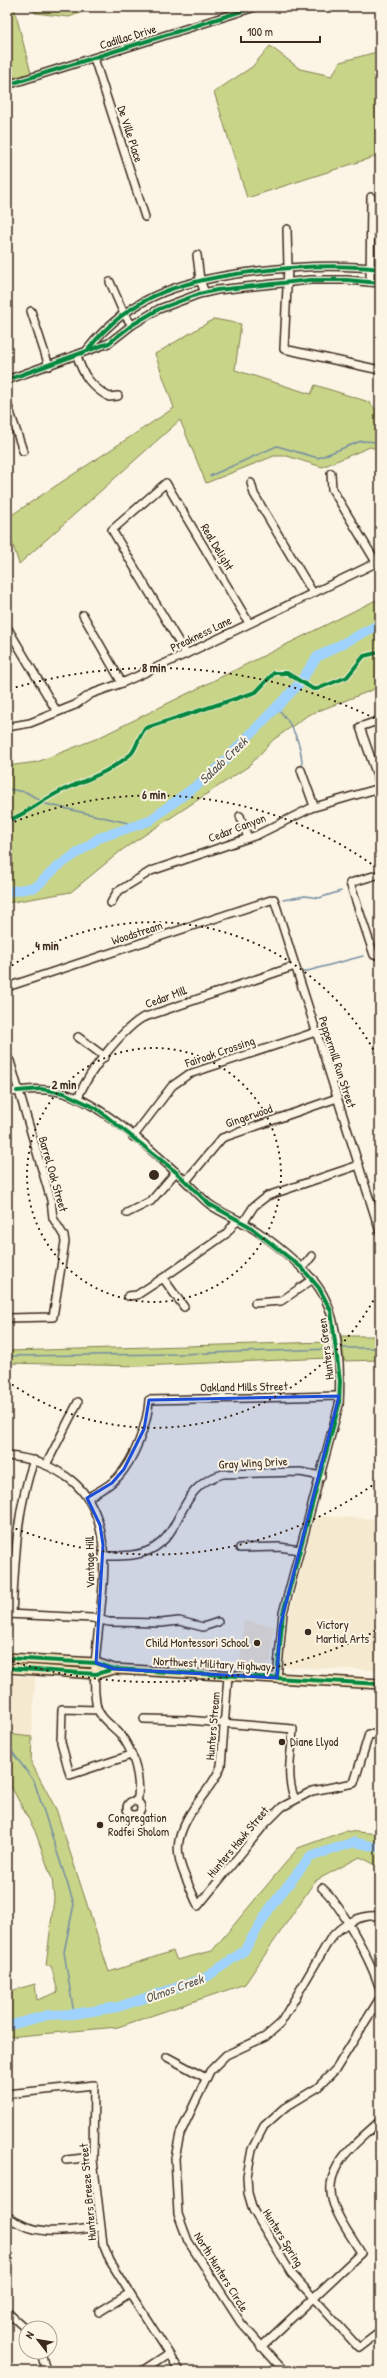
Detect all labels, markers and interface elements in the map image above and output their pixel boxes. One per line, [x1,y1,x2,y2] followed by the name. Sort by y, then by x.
[241,18,320,44] scale bar
[97,20,159,53] street label: Cadillac Drive
[247,23,273,40] text: 100 m
[113,103,148,164] street label: De Ville Place
[197,520,238,574] street label: Real Delight
[167,611,235,656] street label: Preakness Lane
[142,659,167,676] text: 8 min
[195,731,252,788] water label: Salado Creek
[142,786,166,803] text: 6 min
[206,809,268,846] street label: Cedar Canyon
[109,916,165,949] street label: Woodstream
[35,937,59,954] text: 4 min
[143,981,190,1012] street label: Cedar Mill
[315,1014,361,1111] street label: Peppermill Run Street
[182,1032,257,1072] street label: Fairoak Crossing
[52,1076,77,1093] text: 2 min
[223,1099,275,1131] street label: Gingerwood
[35,1134,73,1214] street label: Barrel Oak Street
[147,1168,161,1182] centre of rings
[313,1317,338,1381] street label: Hunters Green
[200,1377,289,1396] street label: Oakland Mills Street
[218,1452,288,1473] street label: Gray Wing Drive
[81,1535,98,1588] street label: Vantage Hill
[316,1616,370,1647] place label: Victory Martial Arts
[303,1627,313,1637] marker: Victory Martial Arts
[146,1634,250,1651] place label: Child Montessori School
[252,1638,262,1648] marker: Child Montessori School
[153,1652,271,1675] street label: Northwest Military Highway
[201,1691,224,1761] street label: Hunters Stream
[290,1733,339,1750] place label: Diane Llyod
[277,1737,287,1747] marker: Diane Llyod
[203,1802,273,1881] street label: Hunters Hawk Street
[108,1809,169,1840] place label: Congregation Rodfei Sholom
[95,1820,105,1830] marker: Congregation Rodfei Sholom
[142,1969,207,2007] water label: Olmos Creek
[75,2142,100,2241] street label: Hunters Breeze Street
[259,2205,308,2270] street label: Hunters Spring
[190,2229,253,2315] street label: North Hunters Circle
[18,2320,58,2360] north arrow
[22,2329,37,2341] text: N

